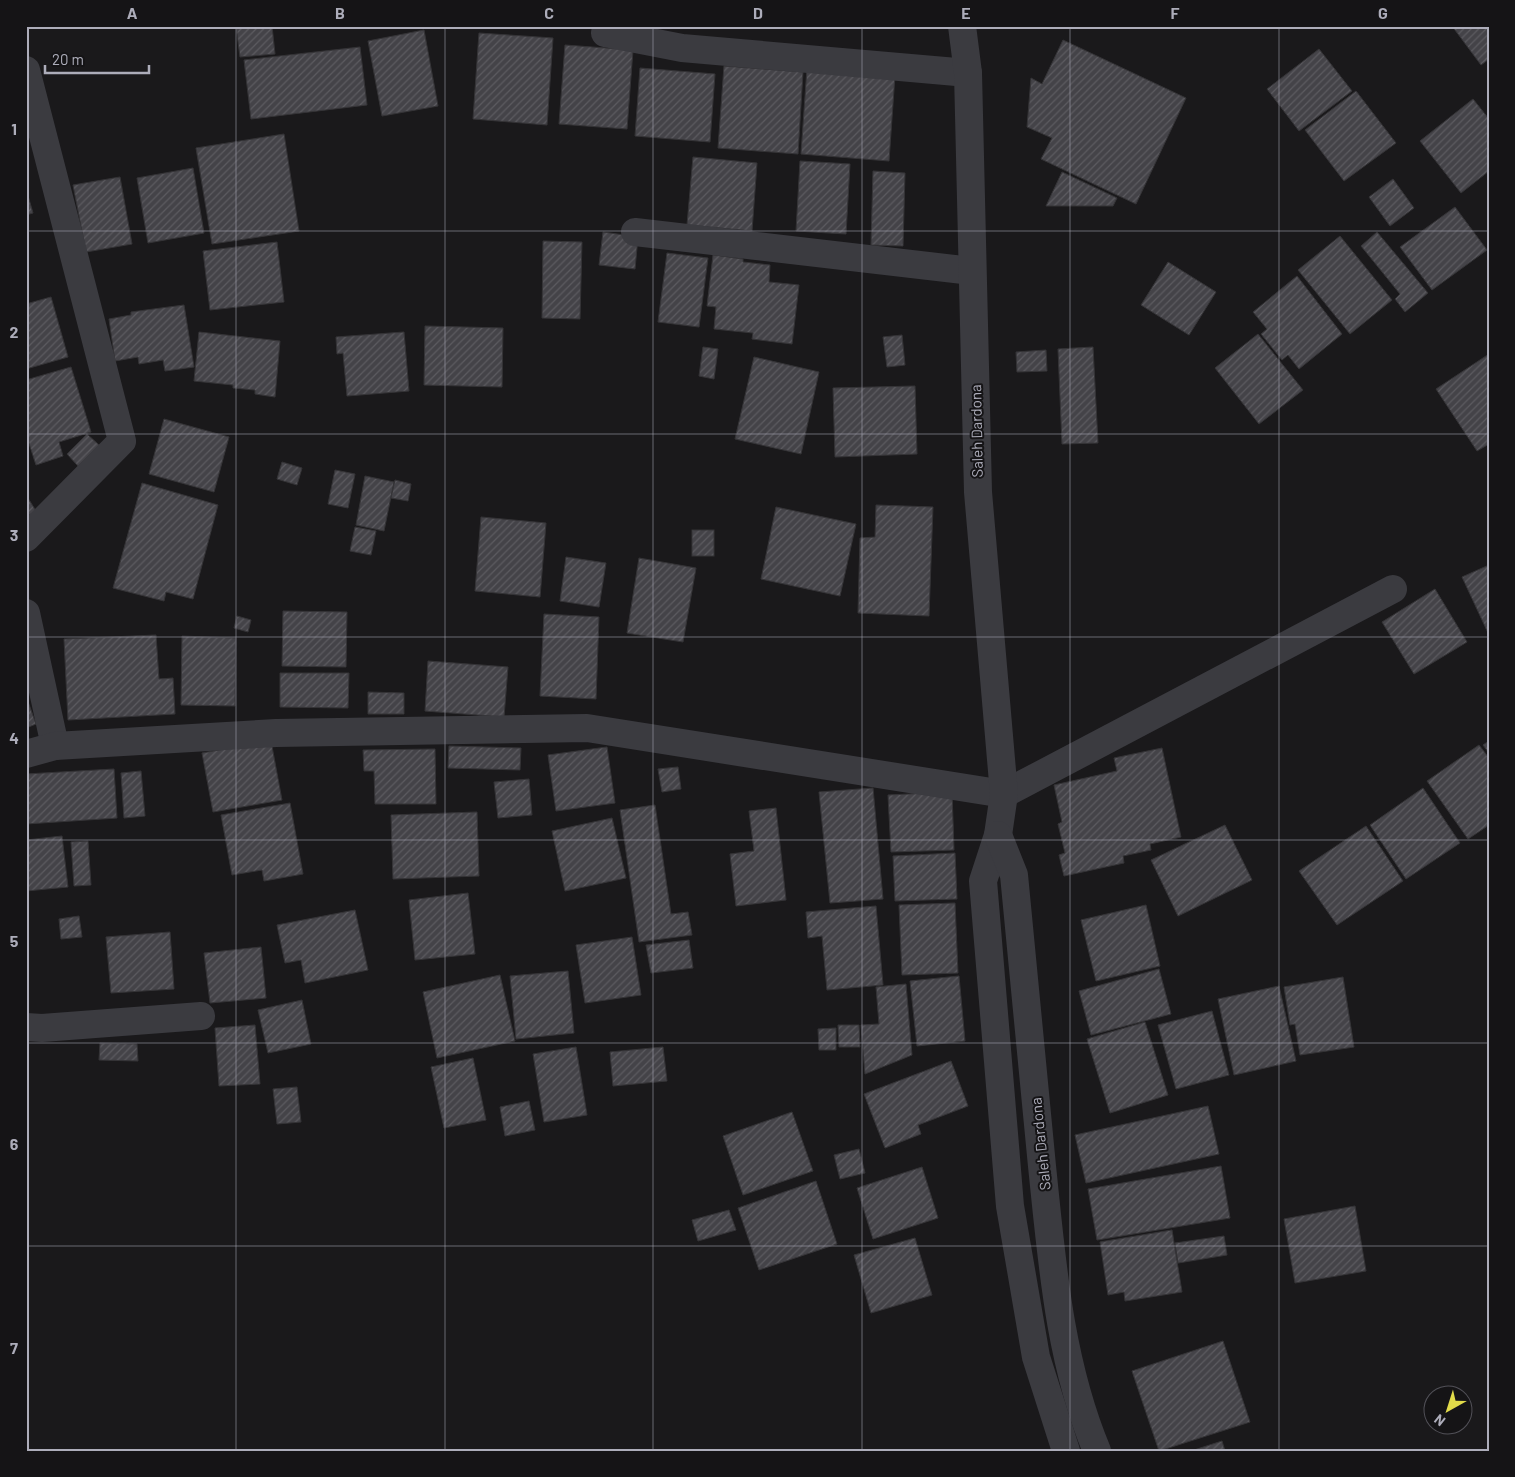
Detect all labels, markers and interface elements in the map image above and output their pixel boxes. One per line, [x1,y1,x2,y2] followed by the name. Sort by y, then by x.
[127,3,138,22] text: A
[335,3,345,22] text: B
[544,3,554,22] text: C
[753,3,763,22] text: D
[961,3,971,22] text: E
[1171,3,1180,22] text: F
[1378,3,1388,22] text: G
[45,42,149,74] scale bar
[52,50,84,68] text: 20 m
[11,119,17,138] text: 1
[10,322,19,341] text: 2
[966,384,986,478] street label: Saleh Dardona
[10,525,18,544] text: 3
[9,728,19,747] text: 4
[10,931,19,950] text: 5
[1026,1097,1054,1191] street label: Saleh Dardona
[10,1134,19,1153] text: 6
[10,1338,18,1357] text: 7
[1422,1384,1472,1434] north arrow
[1431,1411,1448,1430] text: N

